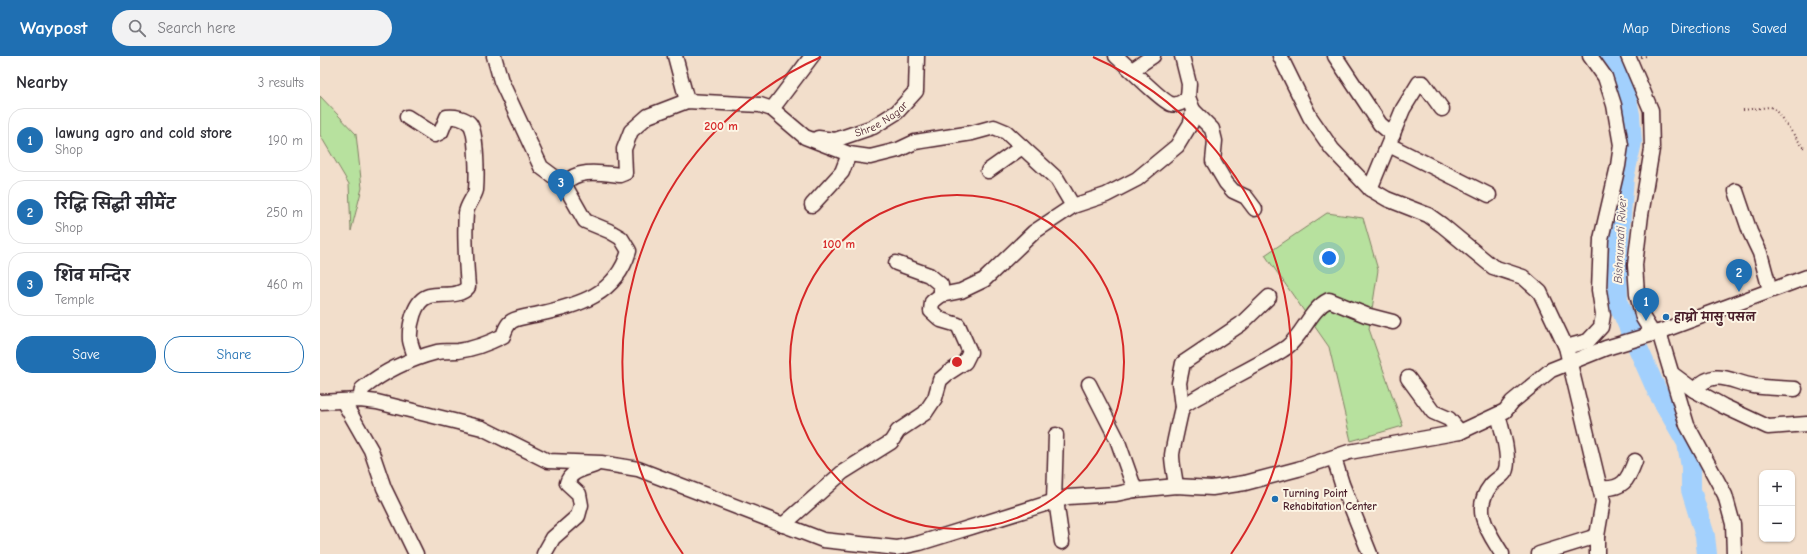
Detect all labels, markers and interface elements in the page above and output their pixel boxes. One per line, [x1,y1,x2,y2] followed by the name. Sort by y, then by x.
[112,10,392,46] search box
[20,17,88,39] text: Waypost
[126,17,148,39] icon: search
[158,19,236,37] text: Search here
[1622,20,1649,37] text: Map
[1671,20,1730,37] text: Directions
[1752,20,1787,37] text: Saved
[16,73,67,92] text: Nearby
[258,75,304,90] text: 3 results
[853,98,911,140] street label: Shree Nagar
[704,119,738,133] text: 200 m
[55,124,232,142] text: lawung agro and cold store
[27,133,33,148] text: 1
[268,133,303,148] text: 190 m
[55,142,83,157] text: Shop
[548,169,574,202] pin: 3
[55,195,175,213] text: रिद्धि सिद्धी सीमेंट
[1611,195,1629,284] water label: Bishnumati River
[27,205,33,220] text: 2
[266,205,303,220] text: 250 m
[55,220,83,235] text: Shop
[823,237,855,251] text: 100 m
[1319,248,1339,268] your location
[1726,259,1752,292] pin: 2
[55,267,130,285] text: शिव मन्दिर
[27,277,33,292] text: 3
[267,277,303,292] text: 460 m
[1633,288,1659,321] pin: 1
[55,292,94,307] text: Temple
[1674,308,1757,326] place label: हाम्रो मासु पसल
[1661,312,1671,322] marker: हाम्रो मासु पसल
[16,336,156,373] button: Save
[164,336,304,373] button: Share
[950,355,964,369] centre of rings
[1759,470,1795,542] map controls
[1759,470,1795,506] button: +
[1283,487,1377,513] place label: Turning Point Rehabitation Center
[1270,494,1280,504] marker: Turning Point Rehabitation Center
[1759,506,1795,542] button: −

